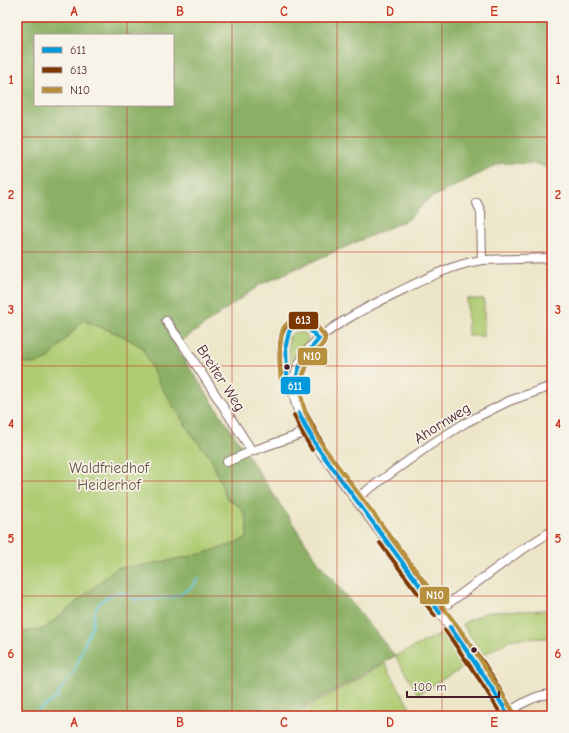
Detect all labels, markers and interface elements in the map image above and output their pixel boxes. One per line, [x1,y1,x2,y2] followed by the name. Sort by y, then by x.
[70,4,78,19] text: A
[176,4,184,19] text: B
[280,4,288,19] text: C
[386,4,394,19] text: D
[490,4,498,19] text: E
[34,34,174,106] legend
[70,43,86,57] text: 611
[70,63,87,77] text: 613
[8,72,14,87] text: 1
[555,72,561,87] text: 1
[70,83,90,97] text: N10
[8,187,14,202] text: 2
[555,187,561,202] text: 2
[8,302,14,317] text: 3
[555,302,561,317] text: 3
[288,311,319,330] line badge: 613
[295,314,311,327] text: 613
[193,341,249,415] street label: Breiter Weg
[297,347,328,366] line badge: N10
[303,350,321,363] text: N10
[282,362,292,372] unlabelled marker
[280,376,311,395] line badge: 611
[288,380,302,393] text: 611
[410,399,474,447] street label: Ahornweg
[8,416,14,431] text: 4
[555,416,561,431] text: 4
[69,459,150,494] park label: Waldfriedhof Heiderhof
[8,531,15,546] text: 5
[555,531,562,546] text: 5
[419,586,450,605] line badge: N10
[426,589,444,602] text: N10
[469,645,479,655] unlabelled marker
[8,646,15,661] text: 6
[555,646,562,661] text: 6
[407,673,499,699] scale bar
[413,680,446,694] text: 100 m
[70,715,78,730] text: A
[176,715,184,730] text: B
[280,715,288,730] text: C
[386,715,394,730] text: D
[490,715,498,730] text: E

